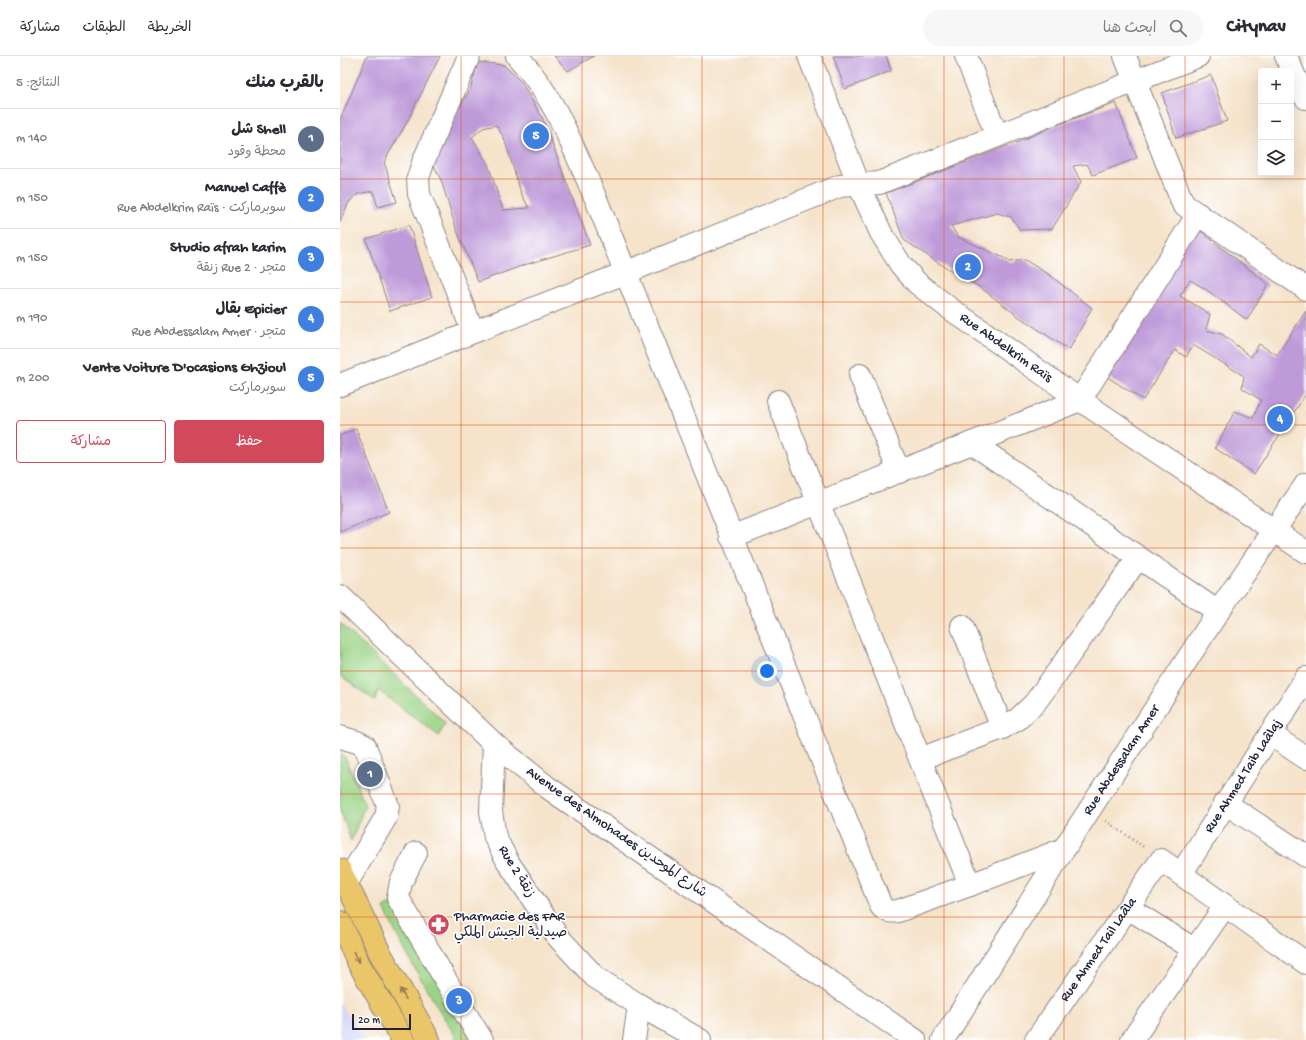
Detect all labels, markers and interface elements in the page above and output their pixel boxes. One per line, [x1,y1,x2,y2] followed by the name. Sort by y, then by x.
[923,10,1203,46] search box
[1227,16,1286,39] text: Citynav
[1167,17,1189,39] icon: search
[20,20,60,37] text: مشاركة
[82,20,126,37] text: الطبقات
[148,20,191,37] text: الخريطة
[1103,20,1157,38] text: ابحث هنا
[1258,68,1294,176] map controls
[1258,68,1294,104] button: +
[245,74,324,94] text: بالقرب منك
[16,76,60,91] text: النتائج: 5
[1258,104,1294,140] button: −
[231,121,286,139] text: Shell شل
[523,121,549,151] pin: 5
[16,131,47,146] text: 140 m
[308,131,314,146] text: 1
[1258,140,1294,176] button: layers
[228,145,286,160] text: محطة وقود
[205,179,286,197] text: Manuel Caffè
[16,191,48,206] text: 150 m
[308,191,314,206] text: 2
[117,201,286,216] text: سوبرماركت · Rue Abdelkrim Raïs
[170,239,286,257] text: Studio afrah karim
[16,251,48,266] text: 150 m
[308,251,314,266] text: 3
[955,252,981,282] pin: 2
[197,261,286,276] text: متجر · Rue 2 زنقة
[216,301,286,319] text: Epicier بقال
[956,309,1056,387] street label: Rue Abdelkrim Raïs
[16,311,47,326] text: 190 m
[308,311,314,326] text: 4
[131,325,286,340] text: متجر · Rue Abdessalam Amer
[83,359,286,377] text: Vente Voiture D'ocasions Ghzioul
[16,371,49,386] text: 200 m
[308,371,314,386] text: 5
[229,381,286,396] text: سوبرماركت
[1267,404,1293,434] pin: 4
[16,420,166,463] button: مشاركة
[174,420,324,463] button: حفظ
[757,661,777,681] your location
[1080,701,1164,819] street label: Rue Abdessalam Amer
[1201,716,1286,836] street label: Rue Ahmed Taib Laâlaj
[357,759,383,789] pin: 1
[522,764,710,902] street label: Avenue des Almohades شارع الموحدين
[494,843,538,901] street label: Rue 2 زنقة
[1057,893,1142,1005] street label: Rue Ahmed Tail Laâla
[453,909,567,944] place label: Pharmacie des FAR صيدلية الجيش الملكي
[426,912,452,938] pharmacy icon: Pharmacie des FAR صيدلية الجيش الملكي
[353,951,361,963] one-way arrow
[446,986,472,1016] pin: 3
[398,988,406,1000] one-way arrow
[352,1012,411,1031] scale bar
[358,1015,380,1027] text: 20 m

